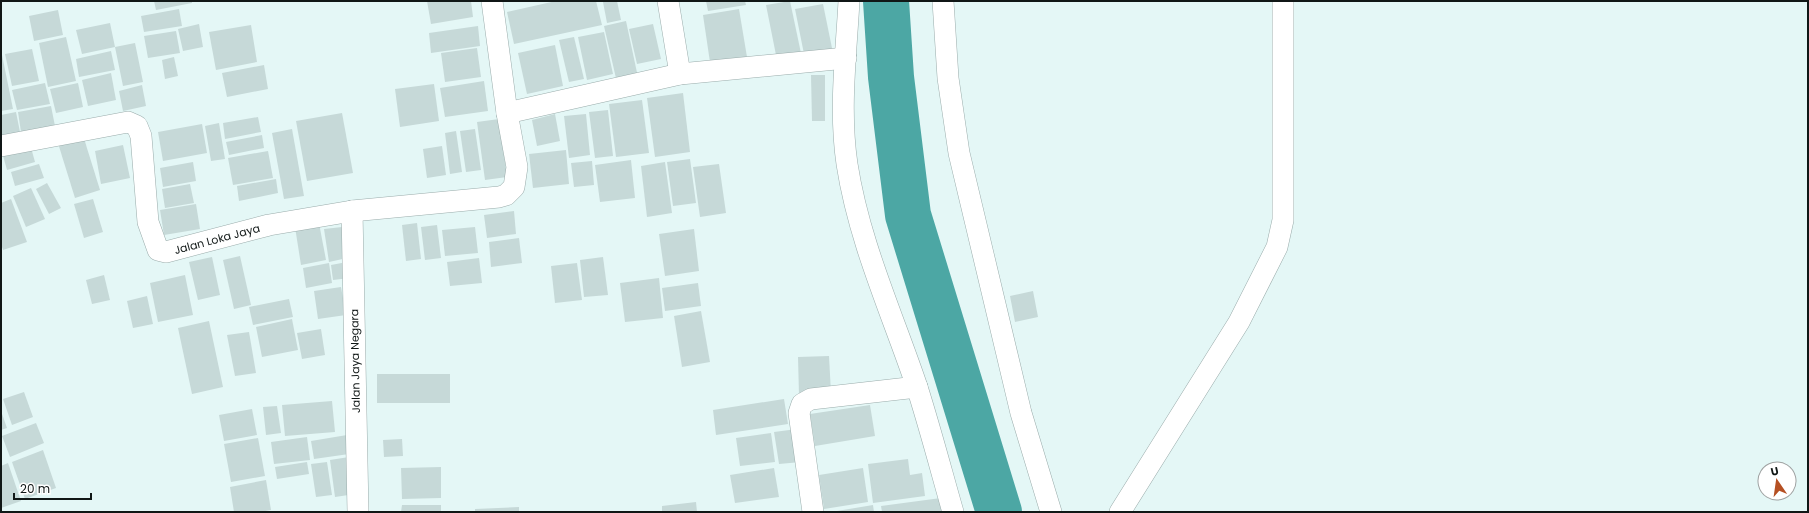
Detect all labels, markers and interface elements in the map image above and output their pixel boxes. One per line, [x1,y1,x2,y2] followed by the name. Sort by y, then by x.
[172,220,262,258] street label: Jalan Loka Jaya
[346,309,364,413] street label: Jalan Jaya Negara
[1757,461,1797,501] north arrow
[1769,463,1781,480] text: U
[14,475,91,501] scale bar
[20,480,50,497] text: 20 m

